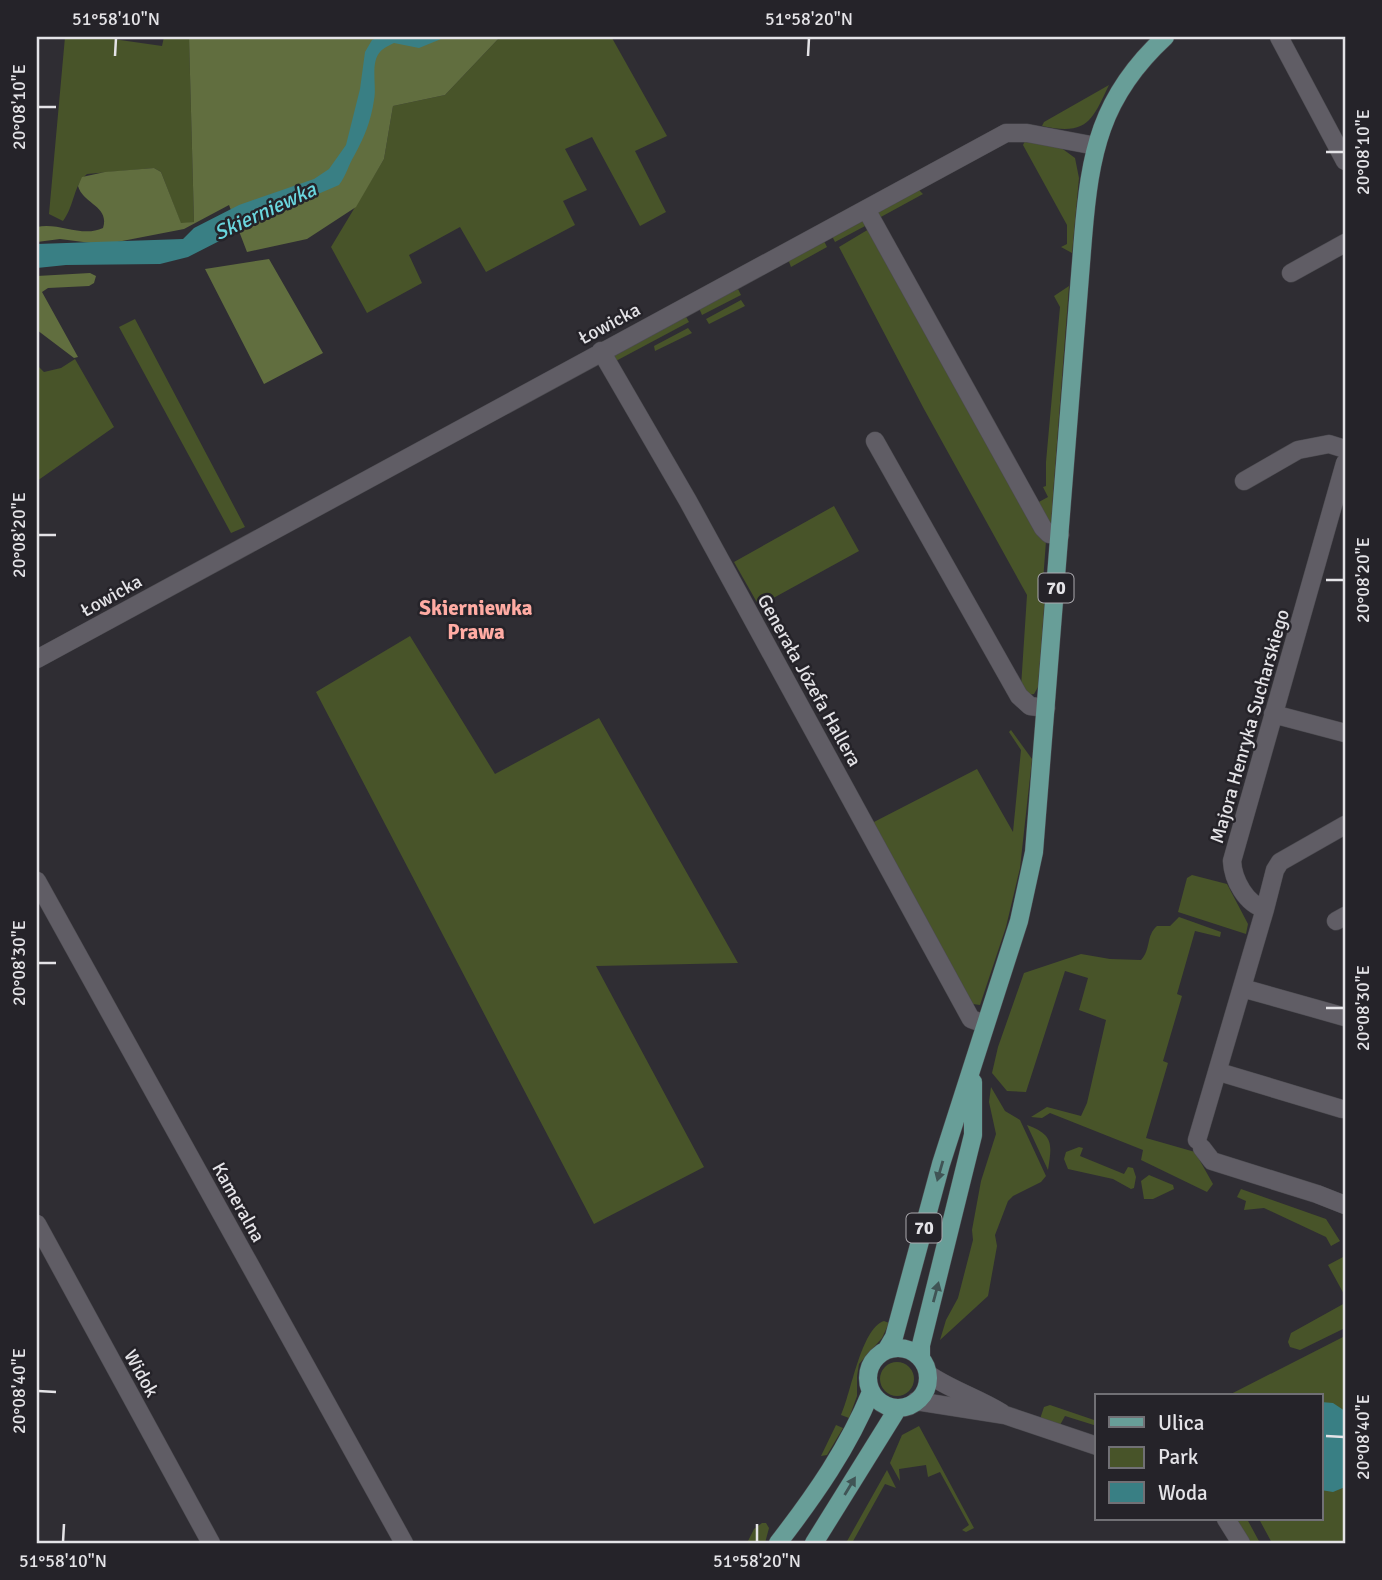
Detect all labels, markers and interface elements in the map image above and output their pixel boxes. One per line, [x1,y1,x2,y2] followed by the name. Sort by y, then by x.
[72,8,160,30] text: 51°58'10"N
[765,8,853,30] text: 51°58'20"N
[8,64,30,150] text: 20°08'10"E
[1352,109,1374,195] text: 20°08'10"E
[210,175,321,246] water label: Skierniewka
[574,298,644,350] street label: Łowicka
[8,492,30,578] text: 20°08'20"E
[1352,537,1374,623] text: 20°08'20"E
[77,569,146,622] street label: Łowicka
[1038,574,1074,602] road number: 70
[752,590,867,771] street label: Generała Józefa Hallera
[419,595,533,645] district label: Skierniewka Prawa
[1205,606,1295,846] street label: Majora Henryka Sucharskiego
[8,920,30,1006] text: 20°08'30"E
[1352,965,1374,1051] text: 20°08'30"E
[206,1158,270,1247] street label: Kameralna
[934,1161,944,1182] one-way arrow
[906,1213,942,1242] road number: 70
[931,1281,941,1302] one-way arrow
[118,1345,164,1402] street label: Widok
[8,1348,30,1434] text: 20°08'40"E
[1095,1394,1322,1520] legend
[1352,1394,1374,1480] text: 20°08'40"E
[1158,1410,1204,1436] text: Ulica
[1158,1444,1199,1470] text: Park
[844,1476,857,1495] one-way arrow
[1158,1480,1208,1506] text: Woda
[19,1550,107,1572] text: 51°58'10"N
[713,1550,801,1572] text: 51°58'20"N

